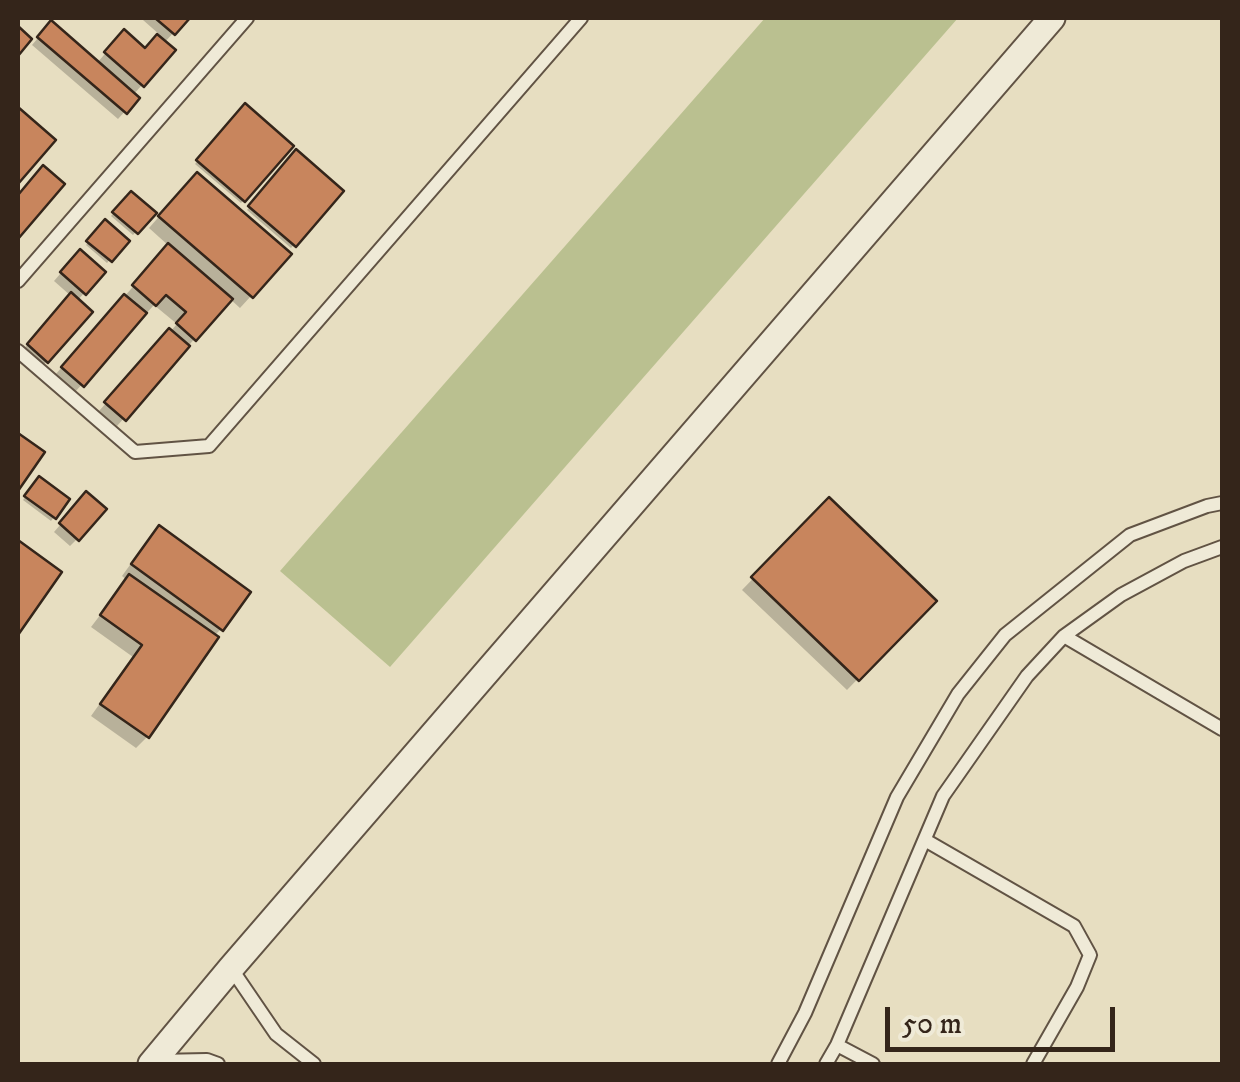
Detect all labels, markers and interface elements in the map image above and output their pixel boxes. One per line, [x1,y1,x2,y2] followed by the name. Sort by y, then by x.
[890,987,1120,1049] scale bar
[902,1006,962,1043] text: 50 m

